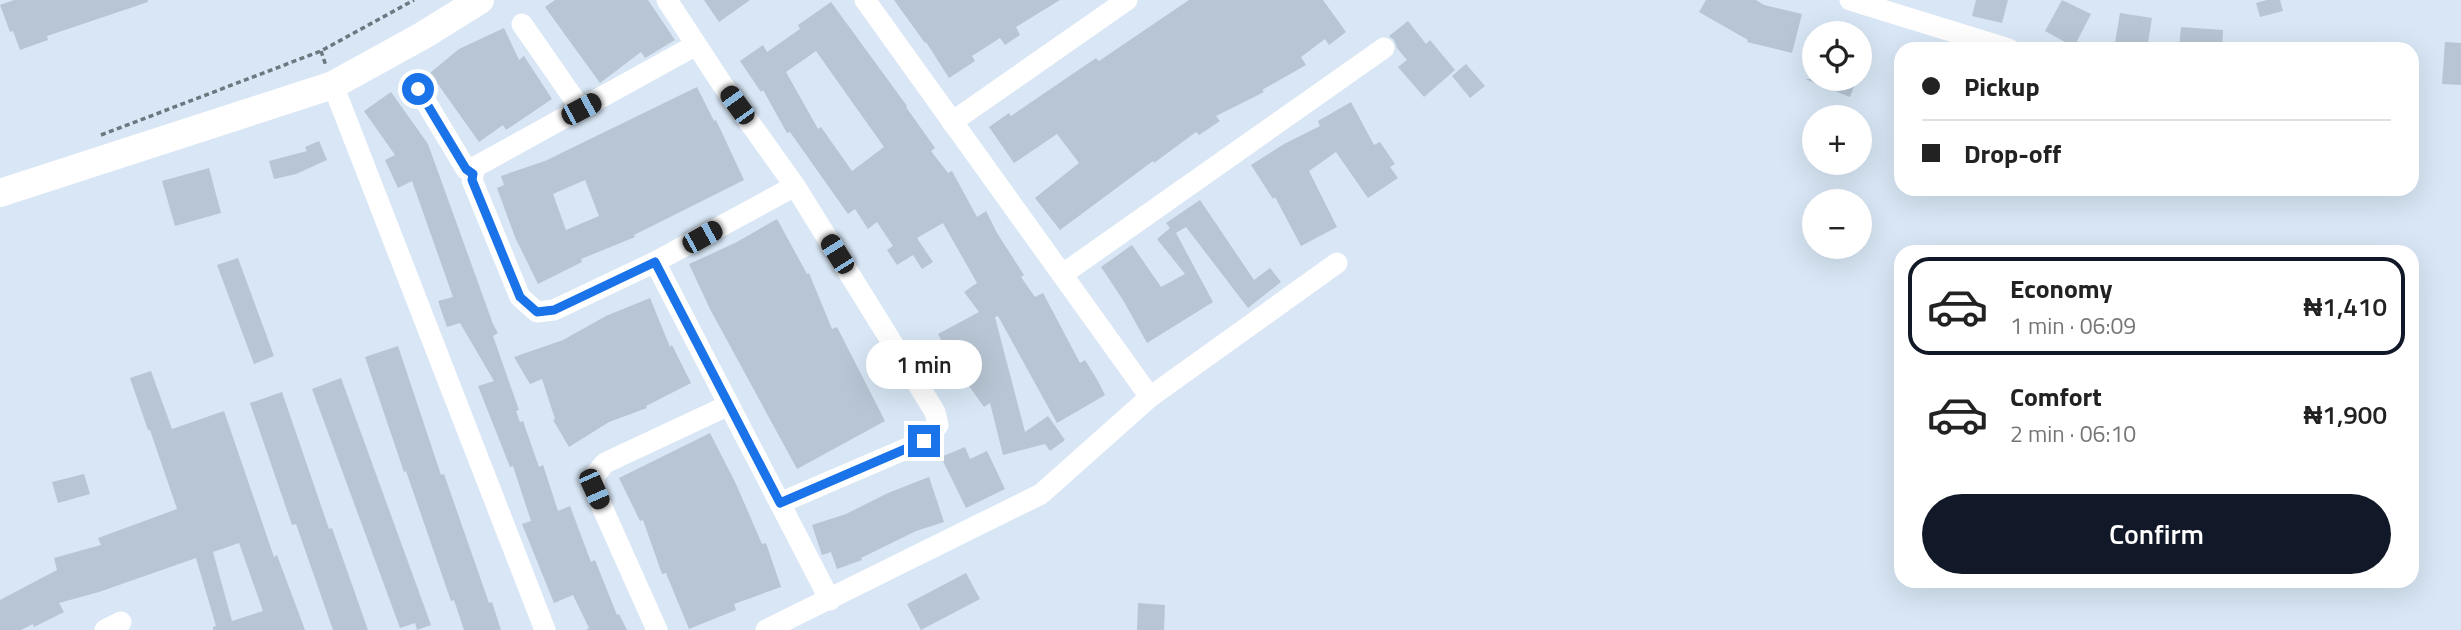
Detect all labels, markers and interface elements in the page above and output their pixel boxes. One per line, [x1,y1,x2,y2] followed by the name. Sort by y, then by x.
[1802,21,1872,259] map controls
[1802,21,1872,91] button: locate
[1964,67,2040,106] text: Pickup
[402,73,434,105] route start
[717,82,758,128] car
[558,90,605,128] car
[1802,105,1872,175] button: +
[1964,134,2061,173] text: Drop-off
[1802,189,1872,259] button: −
[679,218,726,256] car
[817,231,858,277] car
[2010,269,2112,308] text: Economy
[1926,275,1989,338] icon: car
[2304,287,2387,326] text: ₦1,410
[2010,308,2136,343] text: 1 min · 06:09
[866,340,982,388] callout: 1 min
[896,347,952,382] text: 1 min
[2010,377,2102,416] text: Comfort
[1926,383,1989,446] icon: car
[2304,395,2387,434] text: ₦1,900
[2010,416,2136,451] text: 2 min · 06:10
[908,425,940,457] route end
[576,466,613,512] car
[1922,494,2391,574] button: Confirm

